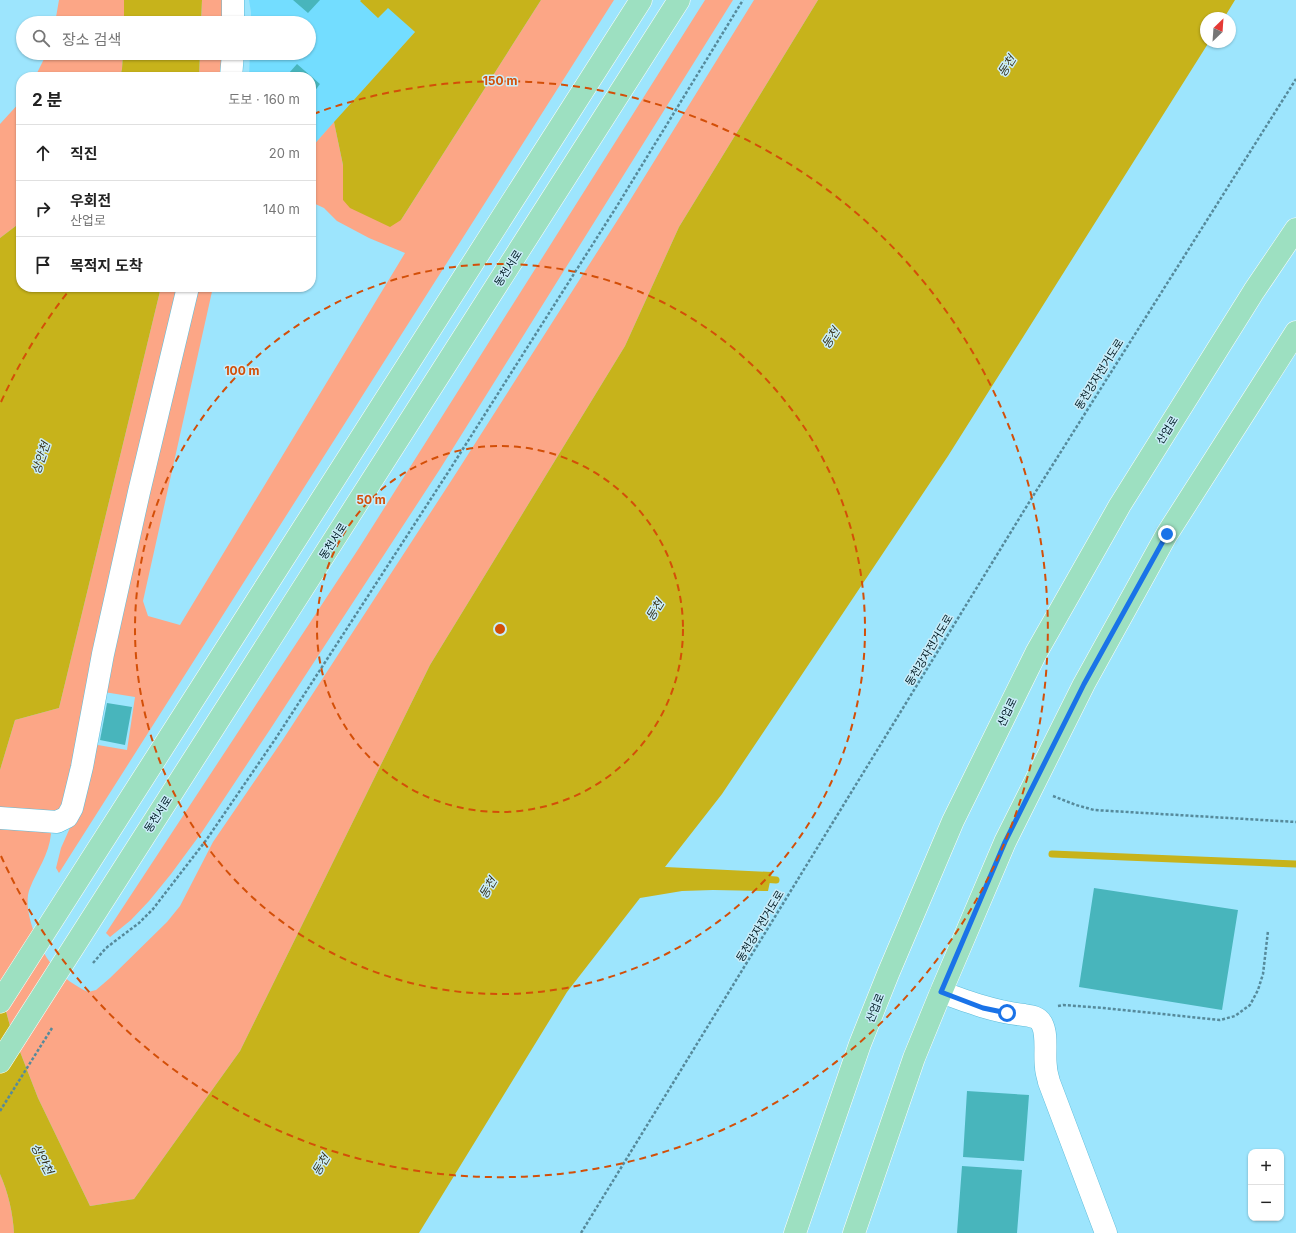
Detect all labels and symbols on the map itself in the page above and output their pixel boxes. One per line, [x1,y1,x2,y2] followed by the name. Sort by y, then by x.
[1200,12,1236,48] north arrow
[994,51,1020,79] water label: 동천
[483,73,517,88] text: 150 m
[491,247,525,289] street label: 동천서로
[818,323,844,351] water label: 동천
[1072,336,1126,412] street label: 동천강자전거도로
[224,363,260,378] text: 100 m
[1153,413,1181,447] street label: 산업로
[28,438,54,476] water label: 상안천
[356,492,386,507] text: 50 m
[316,520,350,562] street label: 동천서로
[1158,525,1176,543] route end
[642,595,668,623] water label: 동천
[902,612,956,688] street label: 동천강자전거도로
[493,622,507,636] centre of rings
[994,695,1020,729] street label: 산업로
[141,793,175,835] street label: 동천서로
[475,873,501,901] water label: 동천
[733,888,787,964] street label: 동천강자전거도로
[863,991,887,1025] street label: 산업로
[998,1004,1016,1022] route start
[28,1141,58,1179] water label: 상안천
[308,1150,334,1178] water label: 동천

